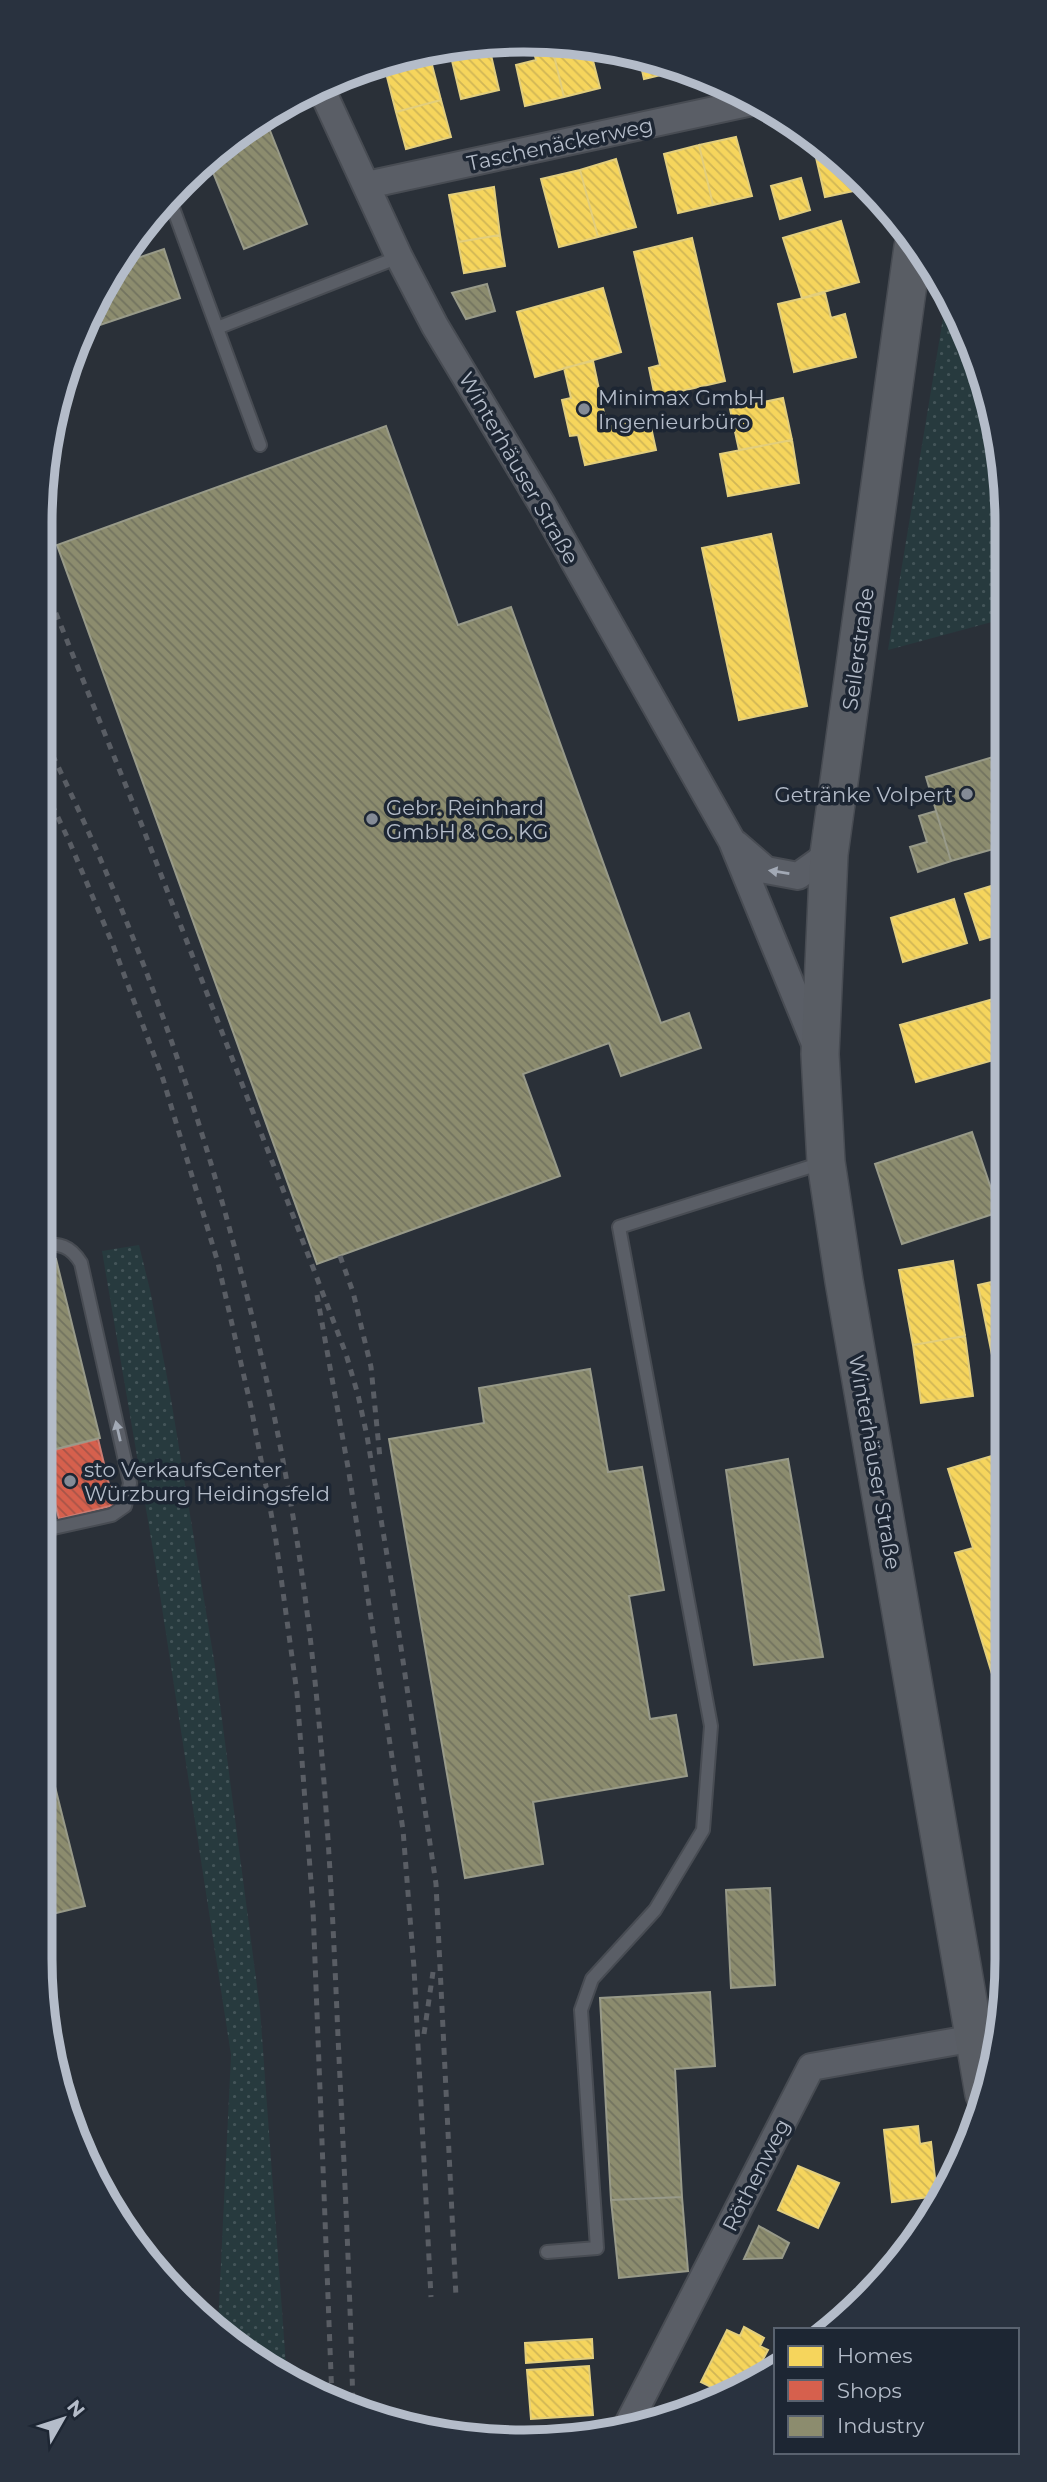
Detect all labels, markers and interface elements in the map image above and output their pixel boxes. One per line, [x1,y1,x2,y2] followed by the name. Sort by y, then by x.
[465,112,655,176] street label: Taschenäckerweg
[454,368,584,568] street label: Winterhäuser Straße
[598,385,765,434] place label: Minimax GmbH Ingenieurbüro
[576,401,592,417] marker: Minimax GmbH Ingenieurbüro
[837,586,879,712] street label: Seilerstraße
[775,782,953,807] place label: Getränke Volpert
[959,786,975,802] marker: Getränke Volpert
[386,795,548,844] place label: Gebr. Reinhard GmbH & Co. KG
[364,811,380,827] marker: Gebr. Reinhard GmbH & Co. KG
[768,866,790,877] one-way arrow
[844,1353,906,1571] street label: Winterhäuser Straße
[113,1420,124,1442] one-way arrow
[84,1457,330,1506] place label: sto VerkaufsCenter Würzburg Heidingsfeld
[62,1473,78,1489] marker: sto VerkaufsCenter Würzburg Heidingsfeld
[717,2115,795,2235] street label: Röthenweg
[774,2328,1019,2454] legend
[837,2343,912,2368] text: Homes
[837,2378,902,2403] text: Shops
[28,2384,98,2454] north arrow
[62,2395,90,2422] text: N
[837,2413,925,2438] text: Industry

